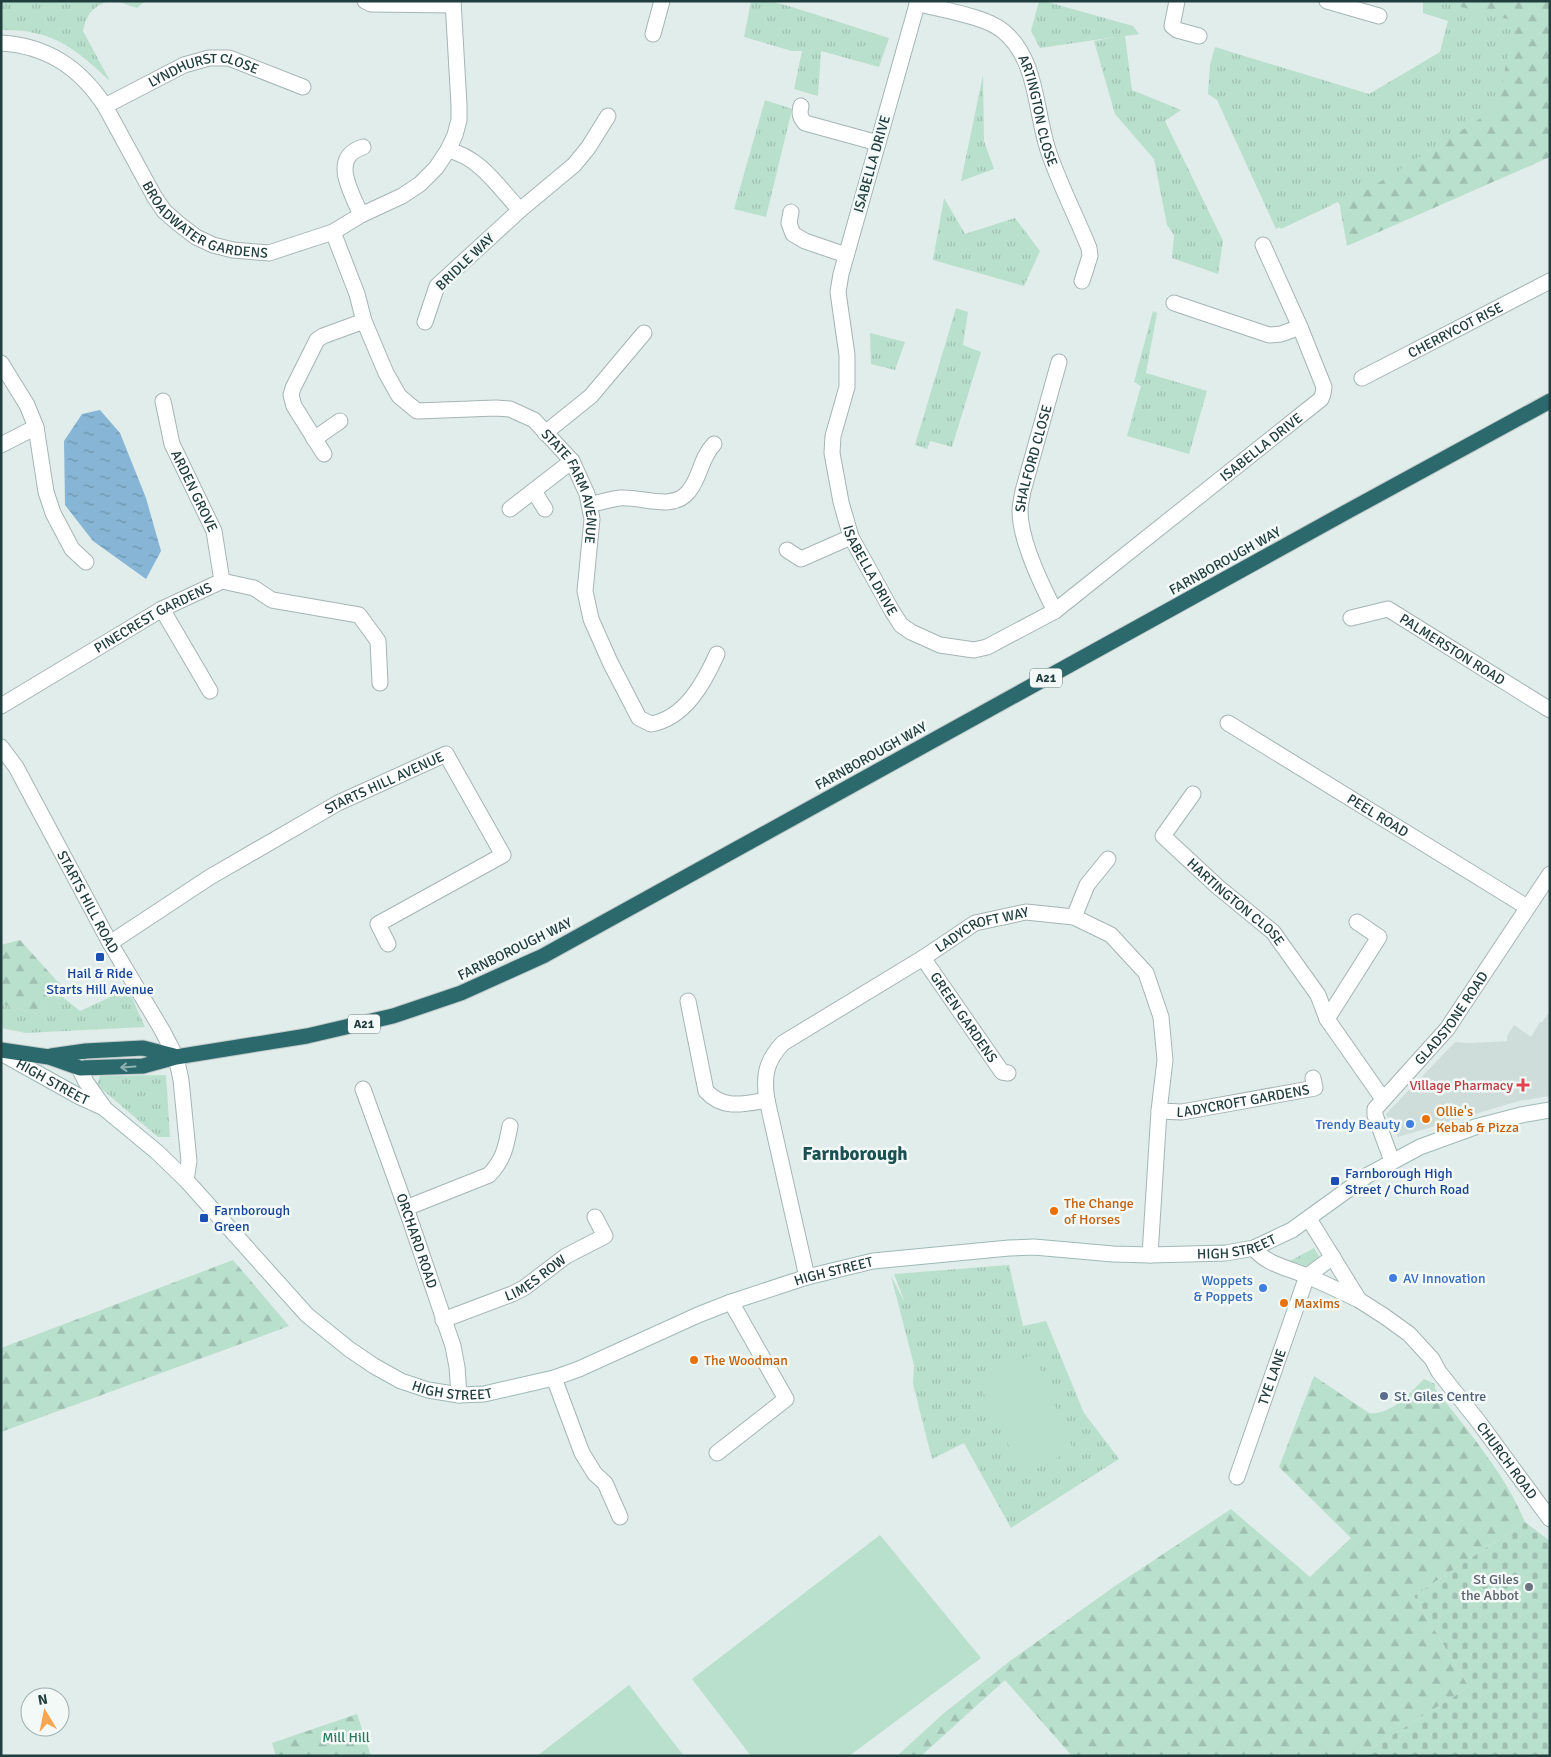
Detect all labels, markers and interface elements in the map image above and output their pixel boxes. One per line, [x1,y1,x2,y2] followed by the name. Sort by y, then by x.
[145,49,261,91] street label: LYNDHURST CLOSE
[1015,52,1062,169] street label: ARTINGTON CLOSE
[850,113,894,215] street label: ISABELLA DRIVE
[139,178,269,261] street label: BROADWATER GARDENS
[432,230,498,294] street label: BRIDLE WAY
[1405,298,1506,361] street label: CHERRYCOT RISE
[1011,403,1055,513] street label: SHALFORD CLOSE
[1216,409,1306,485] street label: ISABELLA DRIVE
[538,425,601,545] street label: STATE FARM AVENUE
[168,447,222,535] street label: ARDEN GROVE
[840,523,901,619] street label: ISABELLA DRIVE
[1166,523,1284,599] street label: FARNBOROUGH WAY
[91,578,215,656] street label: PINECREST GARDENS
[1397,610,1508,688] street label: PALMERSTON ROAD
[1030,668,1062,688] road number: A21
[812,718,930,794] street label: FARNBOROUGH WAY
[321,748,446,818] street label: STARTS HILL AVENUE
[1344,790,1412,841] street label: PEEL ROAD
[54,848,123,956] street label: STARTS HILL ROAD
[1184,854,1288,949] street label: HARTINGTON CLOSE
[932,903,1030,956] street label: LADYCROFT WAY
[455,914,575,984] street label: FARNBOROUGH WAY
[94,951,106,963] marker: Hail & Ride Starts Hill Avenue
[46,965,154,998] place label: Hail & Ride Starts Hill Avenue
[1411,968,1491,1068] street label: GLADSTONE ROAD
[927,969,1001,1066] street label: GREEN GARDENS
[348,1014,380,1034] road number: A21
[13,1055,92,1108] street label: HIGH STREET
[121,1062,137,1072] one-way arrow
[1409,1077,1513,1094] place label: Village Pharmacy
[1517,1079,1529,1091] marker: Village Pharmacy
[1176,1081,1311,1121] street label: LADYCROFT GARDENS
[1436,1103,1519,1136] place label: Ollie's Kebab & Pizza
[1420,1113,1432,1125] marker: Ollie's Kebab & Pizza
[1315,1116,1400,1133] place label: Trendy Beauty
[1404,1118,1416,1130] marker: Trendy Beauty
[802,1142,908,1166] district label: Farnborough
[1345,1165,1469,1198] place label: Farnborough High Street / Church Road
[1329,1175,1341,1187] marker: Farnborough High Street / Church Road
[393,1191,441,1290] street label: ORCHARD ROAD
[1064,1195,1134,1228] place label: The Change of Horses
[214,1202,290,1235] place label: Farnborough Green
[1048,1205,1060,1217] marker: The Change of Horses
[198,1212,210,1224] marker: Farnborough Green
[1197,1230,1279,1262] street label: HIGH STREET
[502,1251,569,1304] street label: LIMES ROW
[792,1253,875,1289] street label: HIGH STREET
[1403,1270,1486,1287] place label: AV Innovation
[1193,1272,1253,1305] place label: Woppets & Poppets
[1387,1272,1399,1284] marker: AV Innovation
[1257,1282,1269,1294] marker: Woppets & Poppets
[1294,1295,1340,1312] place label: Maxims
[1278,1297,1290,1309] marker: Maxims
[1254,1347,1289,1407] street label: TYE LANE
[704,1352,788,1369] place label: The Woodman
[688,1354,700,1366] marker: The Woodman
[410,1377,494,1404] street label: HIGH STREET
[1394,1388,1486,1405] place label: St. Giles Centre
[1378,1390,1390,1402] marker: St. Giles Centre
[1473,1419,1541,1502] street label: CHURCH ROAD
[1461,1571,1519,1604] place label: St Giles the Abbot
[1523,1581,1535,1593] marker: St Giles the Abbot
[20,1687,70,1737] north arrow
[37,1690,49,1709] text: N
[322,1729,370,1746] park label: Mill Hill

